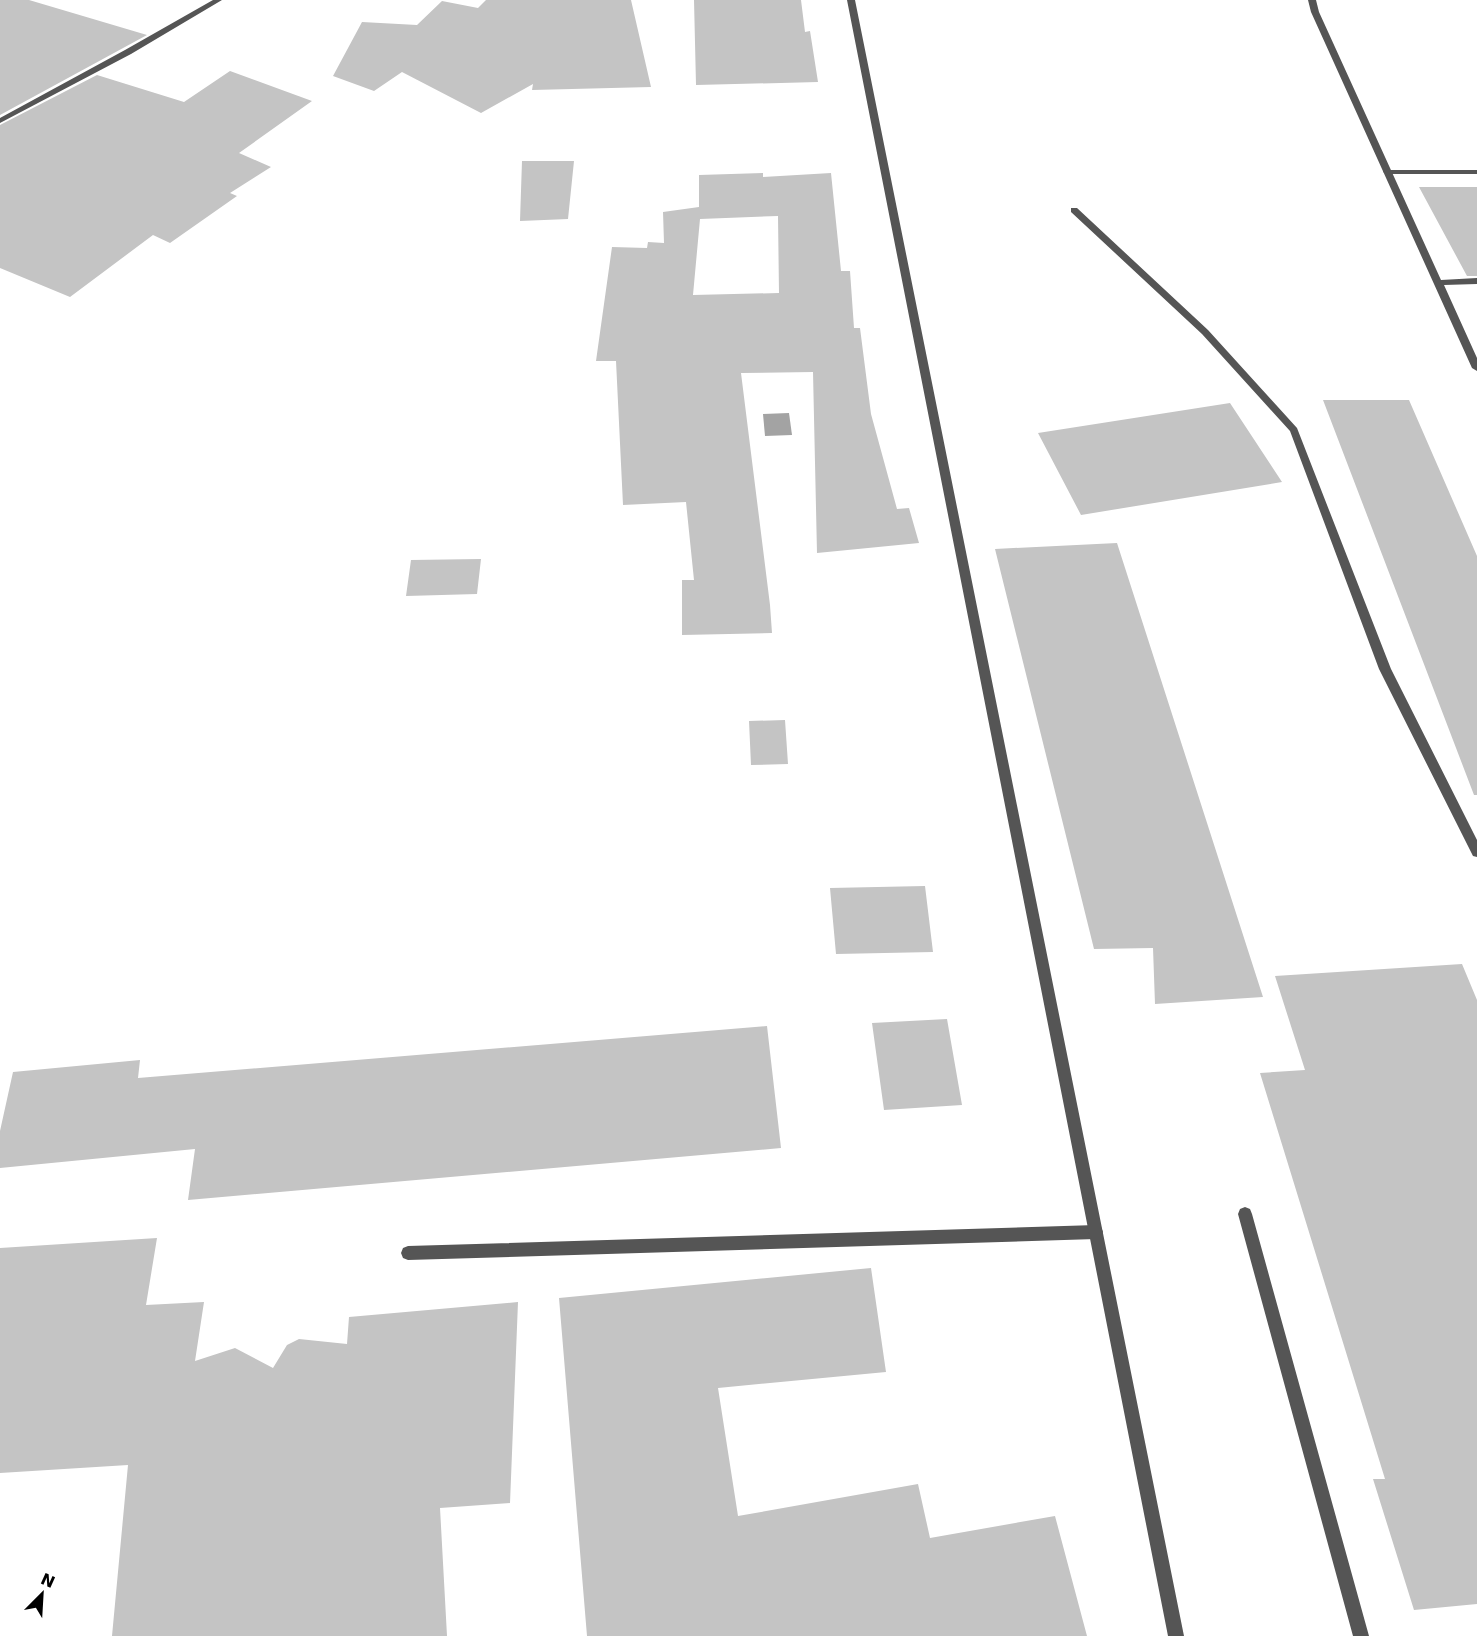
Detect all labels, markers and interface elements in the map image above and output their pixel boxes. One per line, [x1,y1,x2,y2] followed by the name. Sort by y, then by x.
[12,1564,72,1624] north arrow
[38,1569,58,1592] text: N

